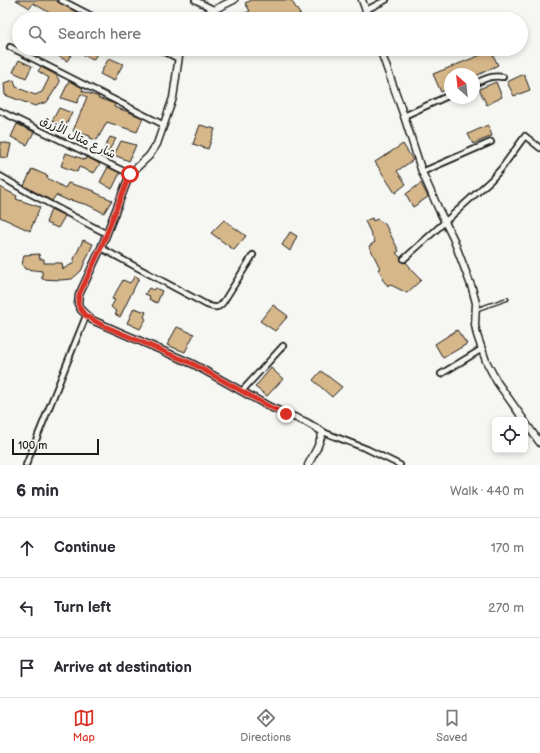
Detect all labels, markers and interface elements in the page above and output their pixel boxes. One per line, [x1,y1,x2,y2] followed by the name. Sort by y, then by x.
[12,12,528,56] search box
[26,23,48,45] icon: search
[58,25,141,44] text: Search here
[444,68,480,104] north arrow
[37,112,119,163] street label: شارع متال الأزرق
[121,165,139,183] route start
[277,405,295,423] route end
[492,417,528,453] map controls
[492,417,528,453] button: locate
[12,437,99,456] scale bar
[18,439,47,452] text: 100 m
[16,481,59,501] text: 6 min
[450,483,524,499] text: Walk · 440 m
[16,537,38,559] icon: ahead
[54,538,116,557] text: Continue
[491,540,524,556] text: 170 m
[16,597,38,619] icon: left
[54,598,111,617] text: Turn left
[488,600,524,616] text: 270 m
[16,657,38,679] icon: arrive
[54,658,192,677] text: Arrive at destination
[73,707,95,744] tab: Map
[240,707,291,744] tab: Directions
[436,707,467,744] tab: Saved

